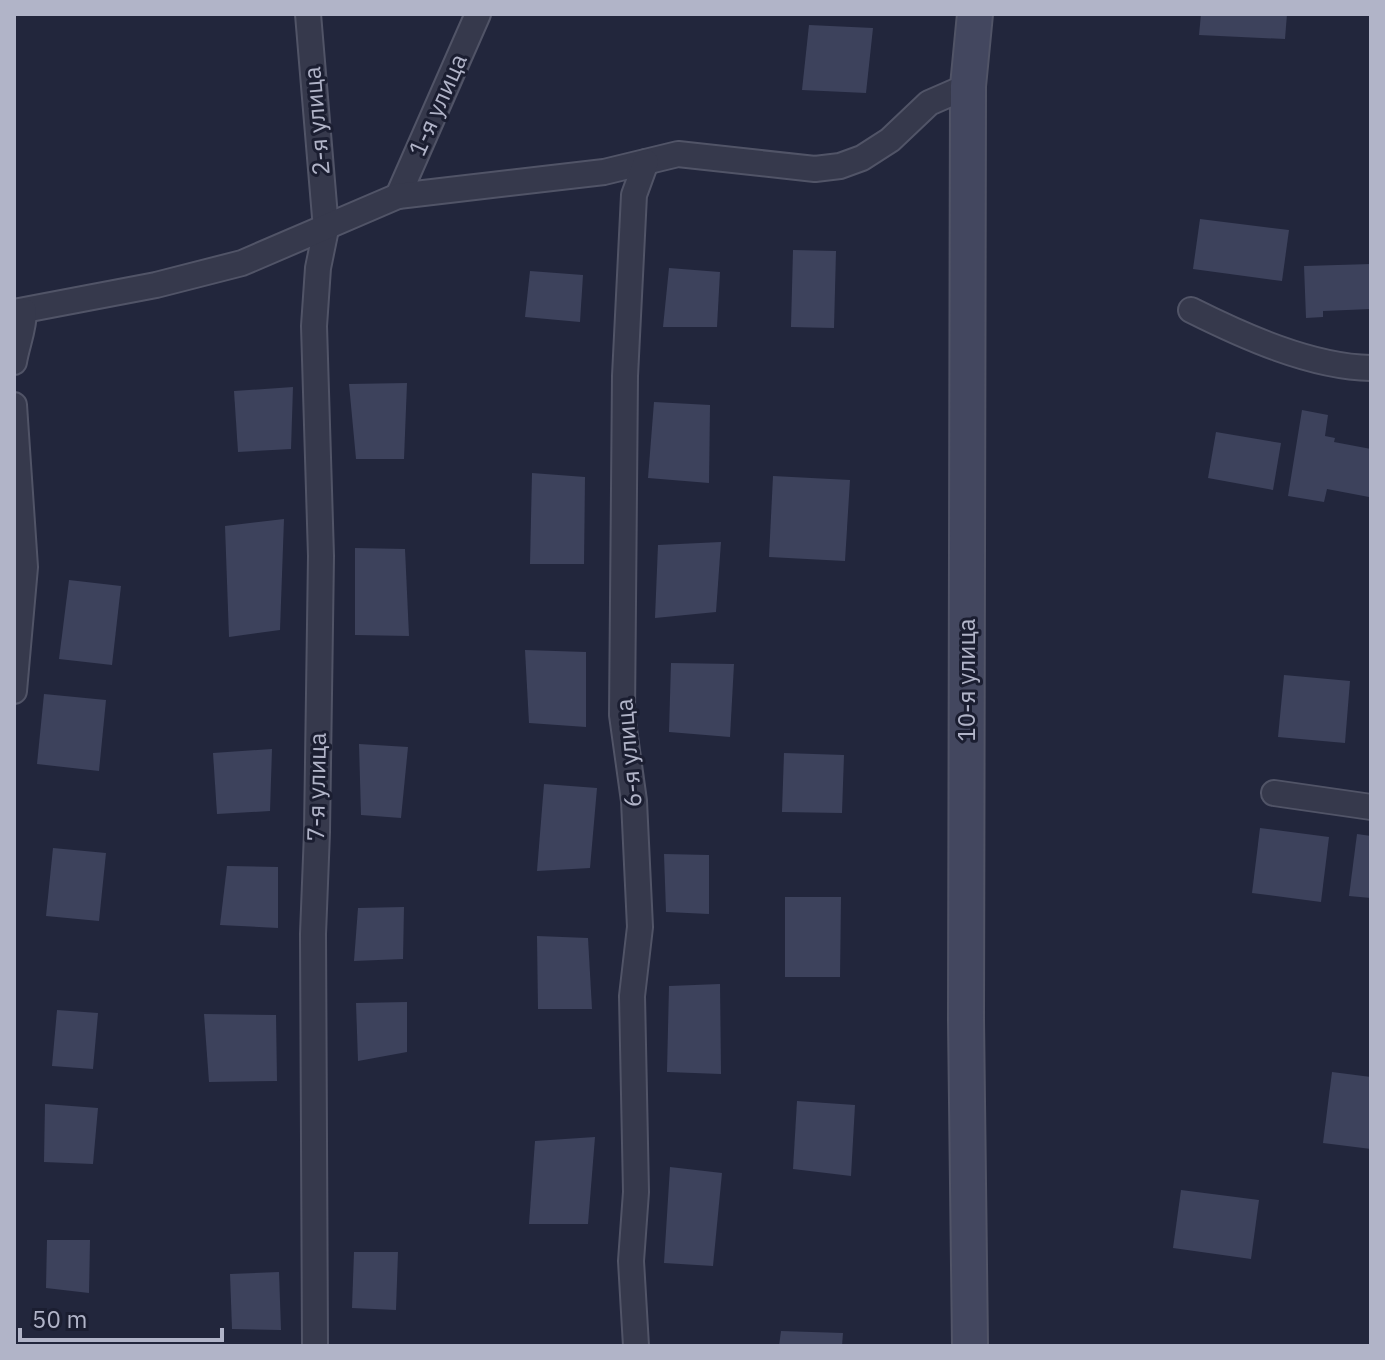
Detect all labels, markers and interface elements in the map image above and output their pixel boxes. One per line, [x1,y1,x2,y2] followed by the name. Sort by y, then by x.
[400,48,474,161] street label: 1-я улица
[295,65,337,177] street label: 2-я улица
[950,618,982,742] street label: 10-я улица
[607,697,649,809] street label: 6-я улица
[299,732,333,842] street label: 7-я улица
[20,1292,222,1342] scale bar
[32,1303,87,1335] text: 50 m

